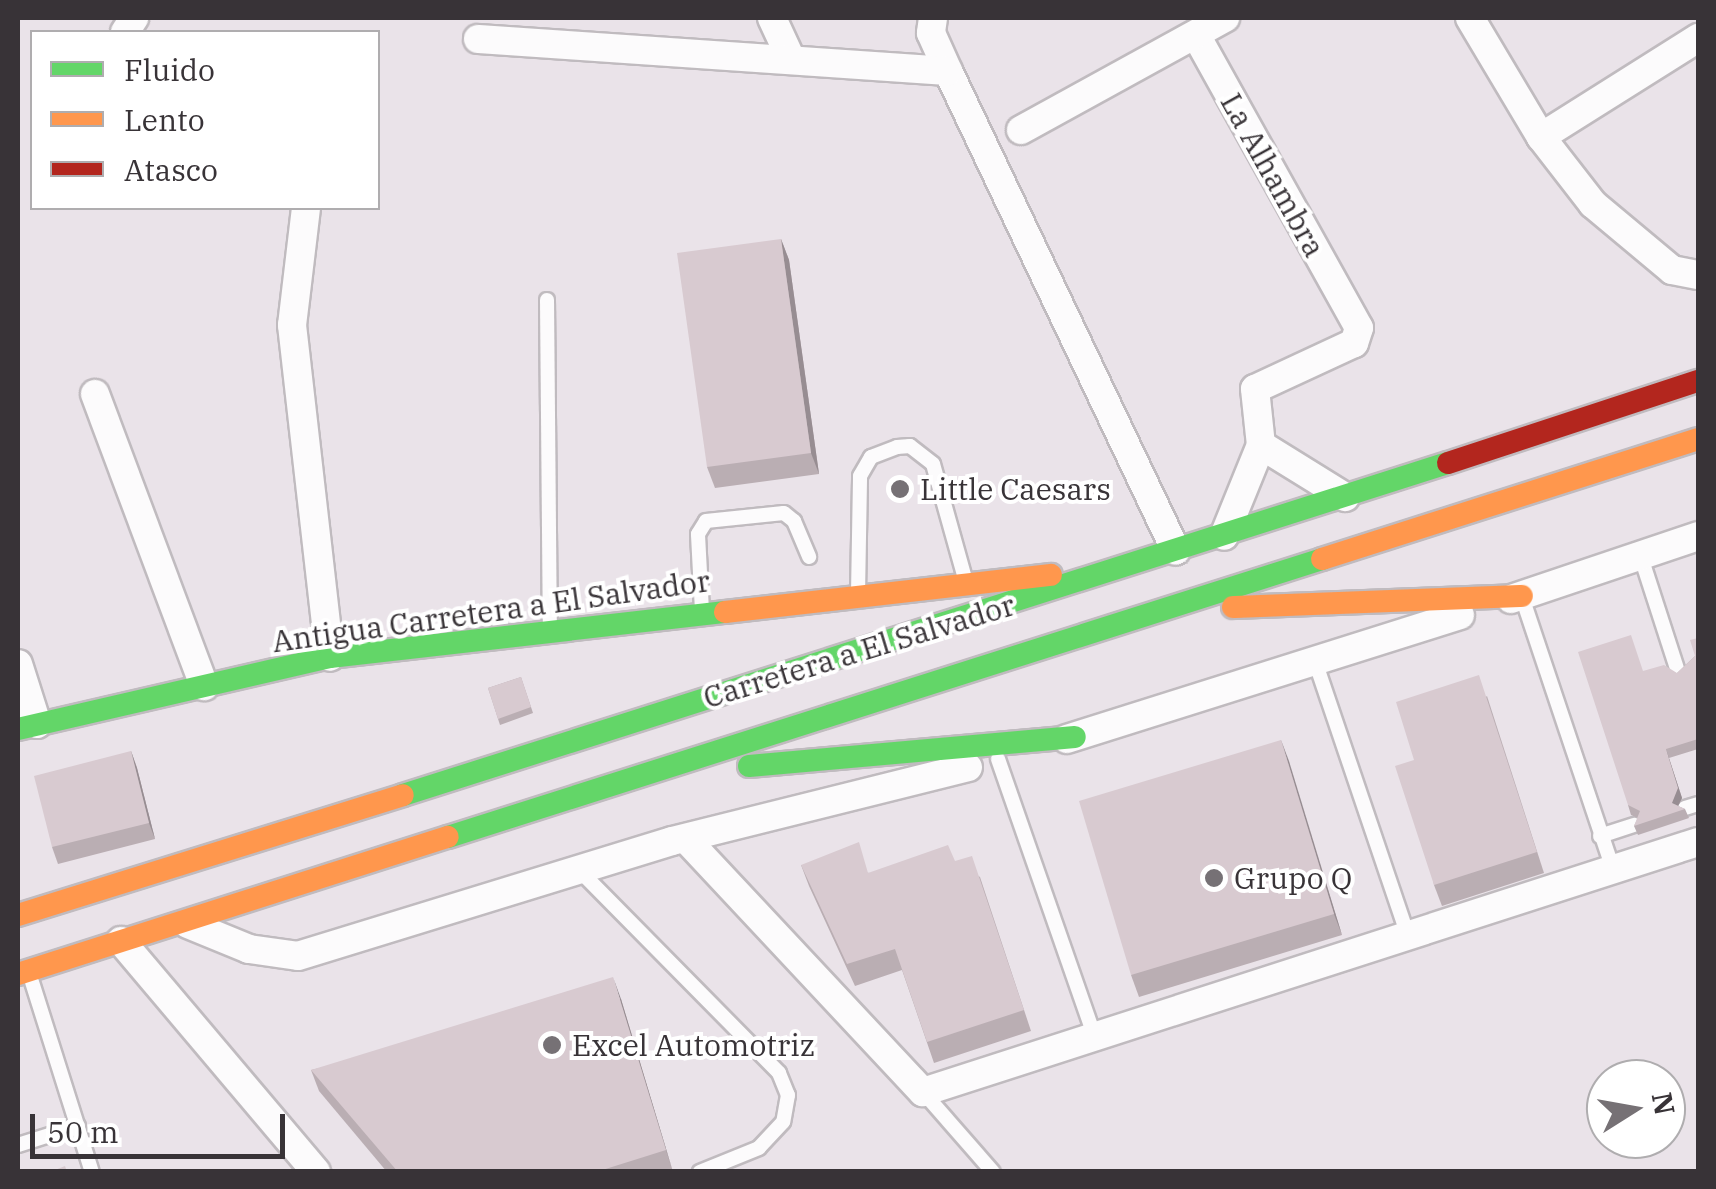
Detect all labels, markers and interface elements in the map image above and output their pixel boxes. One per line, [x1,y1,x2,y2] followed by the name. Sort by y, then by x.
[30,30,380,210] legend
[124,50,215,89] text: Fluido
[1213,87,1333,263] street label: La Alhambra
[124,100,205,139] text: Lento
[124,150,218,189] text: Atasco
[920,471,1111,507] place label: Little Caesars
[889,478,911,500] marker: Little Caesars
[270,562,712,660] street label: Antigua Carretera a El Salvador
[699,586,1019,716] street label: Carretera a El Salvador
[1234,860,1352,896] place label: Grupo Q
[1203,867,1225,889] marker: Grupo Q
[572,1027,815,1063] place label: Excel Automotriz
[541,1034,563,1056] marker: Excel Automotriz
[1586,1059,1686,1159] north arrow
[1644,1089,1684,1118] text: N
[35,1094,290,1156] scale bar
[47,1112,119,1151] text: 50 m

